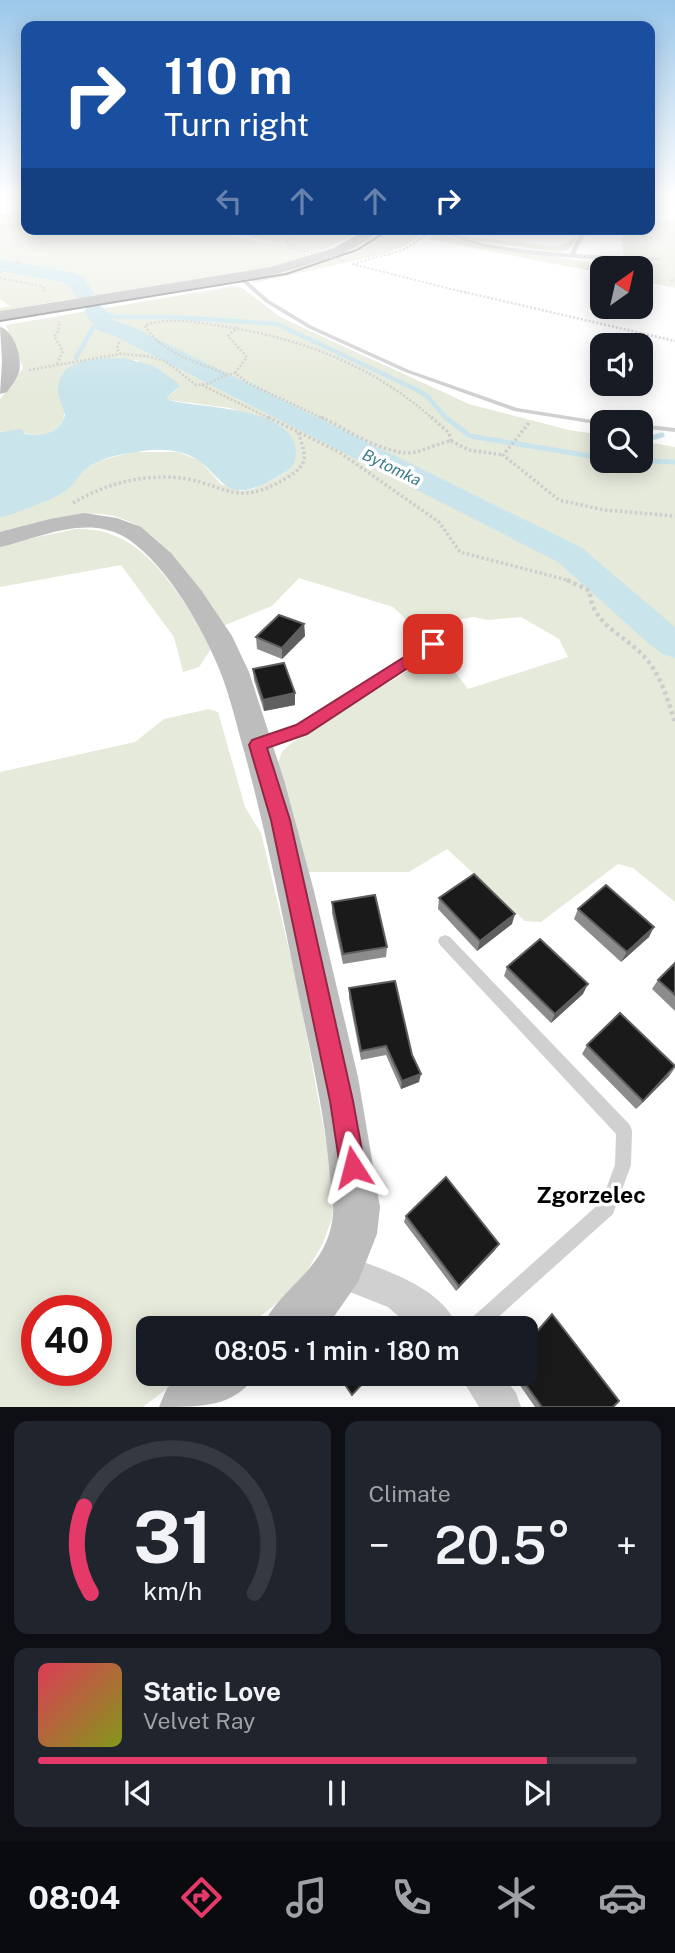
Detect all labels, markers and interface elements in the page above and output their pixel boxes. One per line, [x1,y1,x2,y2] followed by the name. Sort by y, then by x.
[164,47,292,105] text: 110 m
[49,49,140,140] icon: right
[164,106,309,143] text: Turn right
[210,182,248,220] icon: left
[283,182,321,220] icon: ahead
[356,182,394,220] icon: ahead
[429,182,467,220] icon: right
[590,256,653,318] north arrow
[590,256,653,473] map controls
[590,333,653,396] button: sound
[590,410,653,473] button: search
[359,445,424,490] water label: Bytomka
[403,614,463,674] pin
[414,625,452,663] icon: arrive
[316,1130,390,1204] position arrow
[536,1181,646,1208] district label: Zgorzelec
[21,1295,112,1386] speed limit sign: 40
[214,1335,460,1366] text: 08:05 · 1 min · 180 m
[369,1480,451,1507] text: Climate
[132,1495,212,1580] text: 31
[435,1515,571,1576] text: 20.5°
[369,1523,390,1568] text: −
[616,1523,637,1568] text: +
[143,1576,202,1606] text: km/h
[143,1676,281,1707] text: Static Love
[143,1707,255,1734] text: Velvet Ray
[119,1774,157,1812] icon: previous
[318,1774,356,1812] icon: pause
[518,1774,556,1812] icon: next
[177,1873,226,1922] icon: directions
[282,1873,331,1922] icon: music
[387,1873,436,1922] icon: phone
[492,1873,541,1922] icon: climate
[598,1873,647,1922] icon: car
[28,1879,120,1916] text: 08:04

